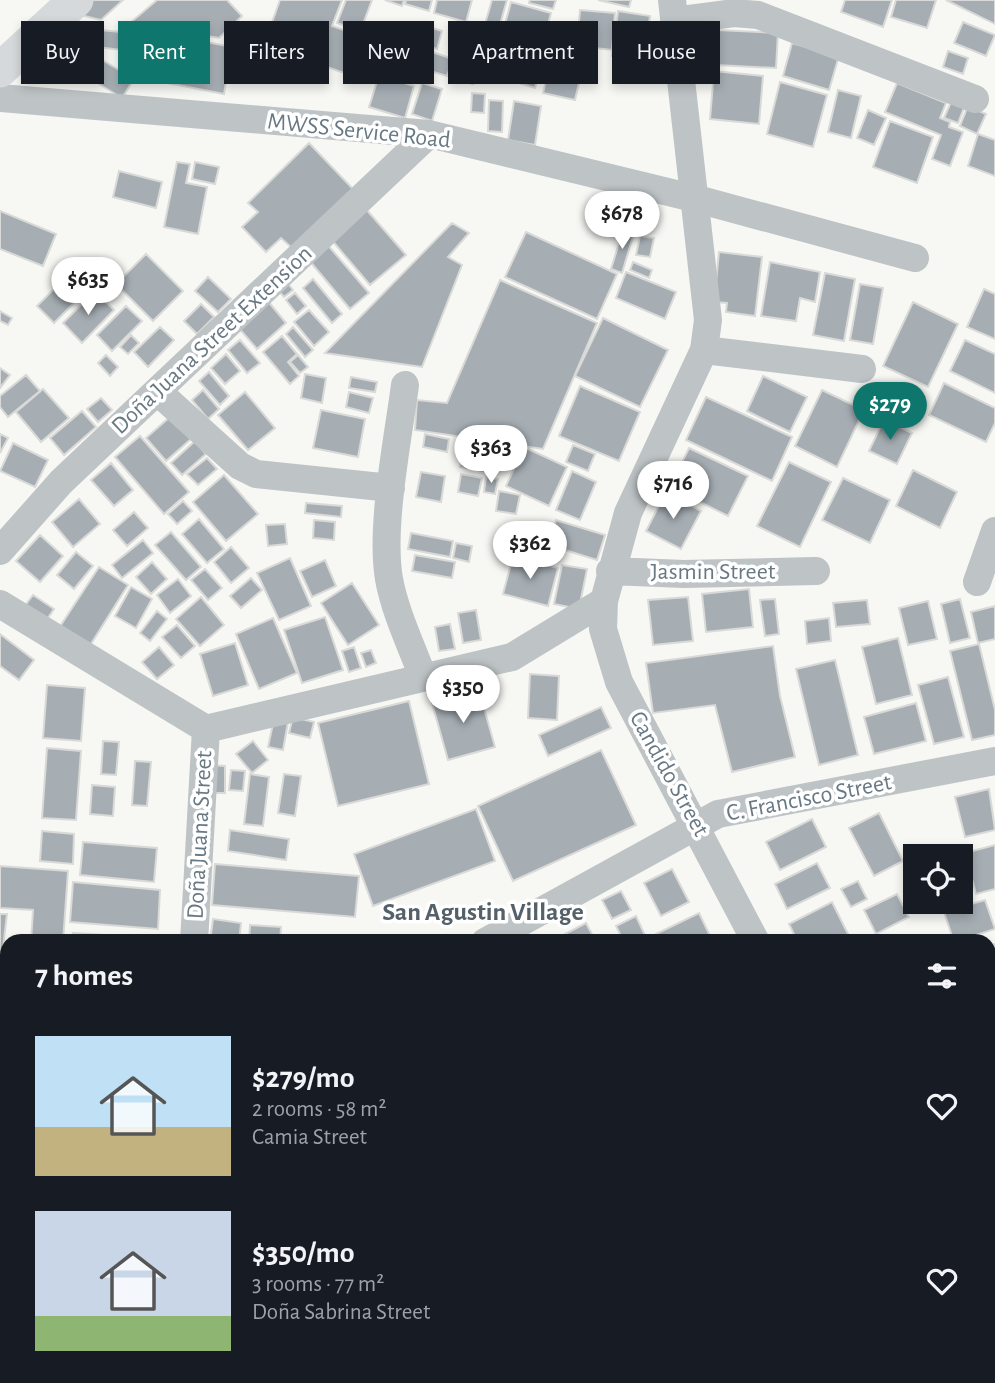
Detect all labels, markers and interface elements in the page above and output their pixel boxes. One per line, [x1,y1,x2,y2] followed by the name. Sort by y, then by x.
[21,21,104,84] chip: Buy
[118,21,210,84] chip: Rent
[224,21,329,84] chip: Filters
[343,21,434,84] chip: New
[448,21,598,84] chip: Apartment
[612,21,720,84] chip: House
[266,109,452,153] street label: MWSS Service Road
[581,191,663,251] pin: $678
[601,202,643,225] text: $678
[107,241,317,439] street label: Doña Juana Street Extension
[47,258,129,317] pin: $635
[67,268,109,291] text: $635
[849,382,931,442] pin: $279
[869,393,911,416] text: $279
[450,426,532,485] pin: $363
[470,436,512,459] text: $363
[632,462,714,521] pin: $716
[653,472,693,495] text: $716
[489,522,571,581] pin: $362
[509,532,551,555] text: $362
[651,560,776,584] street label: Jasmin Street
[422,666,504,725] pin: $350
[442,676,484,699] text: $350
[625,708,713,841] street label: Candido Street
[184,750,216,920] street label: Doña Juana Street
[724,770,894,826] street label: C. Francisco Street
[903,844,973,914] map controls
[903,844,973,914] button: locate
[382,899,584,925] district label: San Agustin Village
[923,957,961,995] icon: filters
[35,961,133,991] text: 7 homes
[252,1063,355,1093] text: $279/mo
[91,1064,175,1148] icon: home
[923,1087,961,1125] icon: heart
[252,1098,387,1121] text: 2 rooms · 58 m²
[252,1126,367,1149] text: Camia Street
[252,1238,355,1268] text: $350/mo
[91,1239,175,1323] icon: home
[923,1262,961,1300] icon: heart
[252,1273,384,1296] text: 3 rooms · 77 m²
[252,1301,430,1324] text: Doña Sabrina Street

